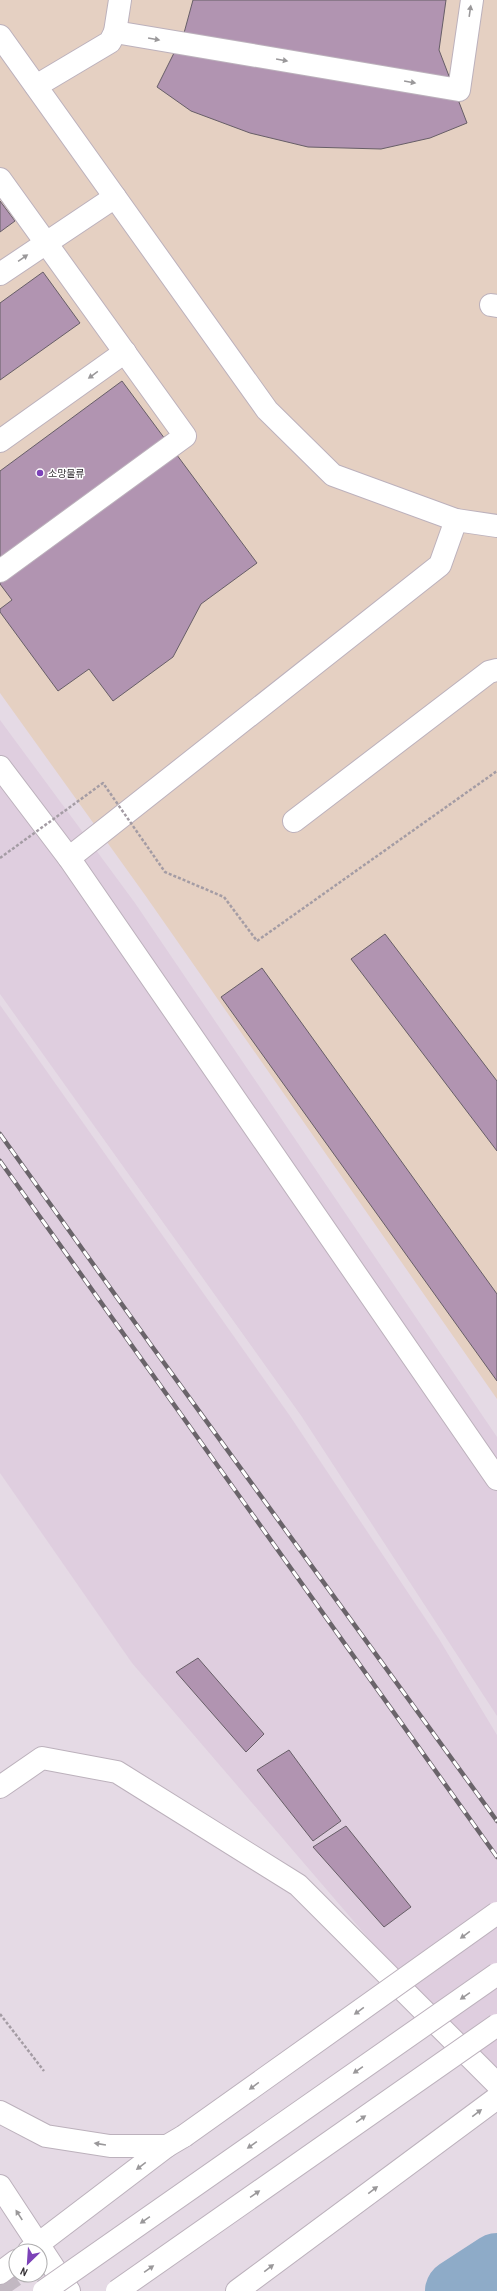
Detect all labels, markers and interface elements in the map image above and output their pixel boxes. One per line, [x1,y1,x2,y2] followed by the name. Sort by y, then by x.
[467,4,473,17] one-way arrow
[148,36,160,42] one-way arrow
[276,57,288,63] one-way arrow
[404,79,416,85] one-way arrow
[18,254,28,262] one-way arrow
[88,371,98,379] one-way arrow
[48,467,85,480] place label: 소망물류
[35,468,45,478] marker: 소망물류
[460,1931,471,1939] one-way arrow
[460,1992,470,2000] one-way arrow
[354,2007,365,2015] one-way arrow
[353,2066,363,2074] one-way arrow
[248,2082,259,2090] one-way arrow
[472,2108,483,2117] one-way arrow
[356,2115,367,2123] one-way arrow
[94,2141,106,2147] one-way arrow
[246,2141,257,2149] one-way arrow
[135,2162,146,2170] one-way arrow
[368,2186,378,2194] one-way arrow
[250,2190,260,2198] one-way arrow
[15,2210,23,2220] one-way arrow
[140,2216,151,2224] one-way arrow
[8,2243,48,2283] north arrow
[18,2264,30,2280] text: N
[263,2264,274,2272] one-way arrow
[144,2265,154,2273] one-way arrow

